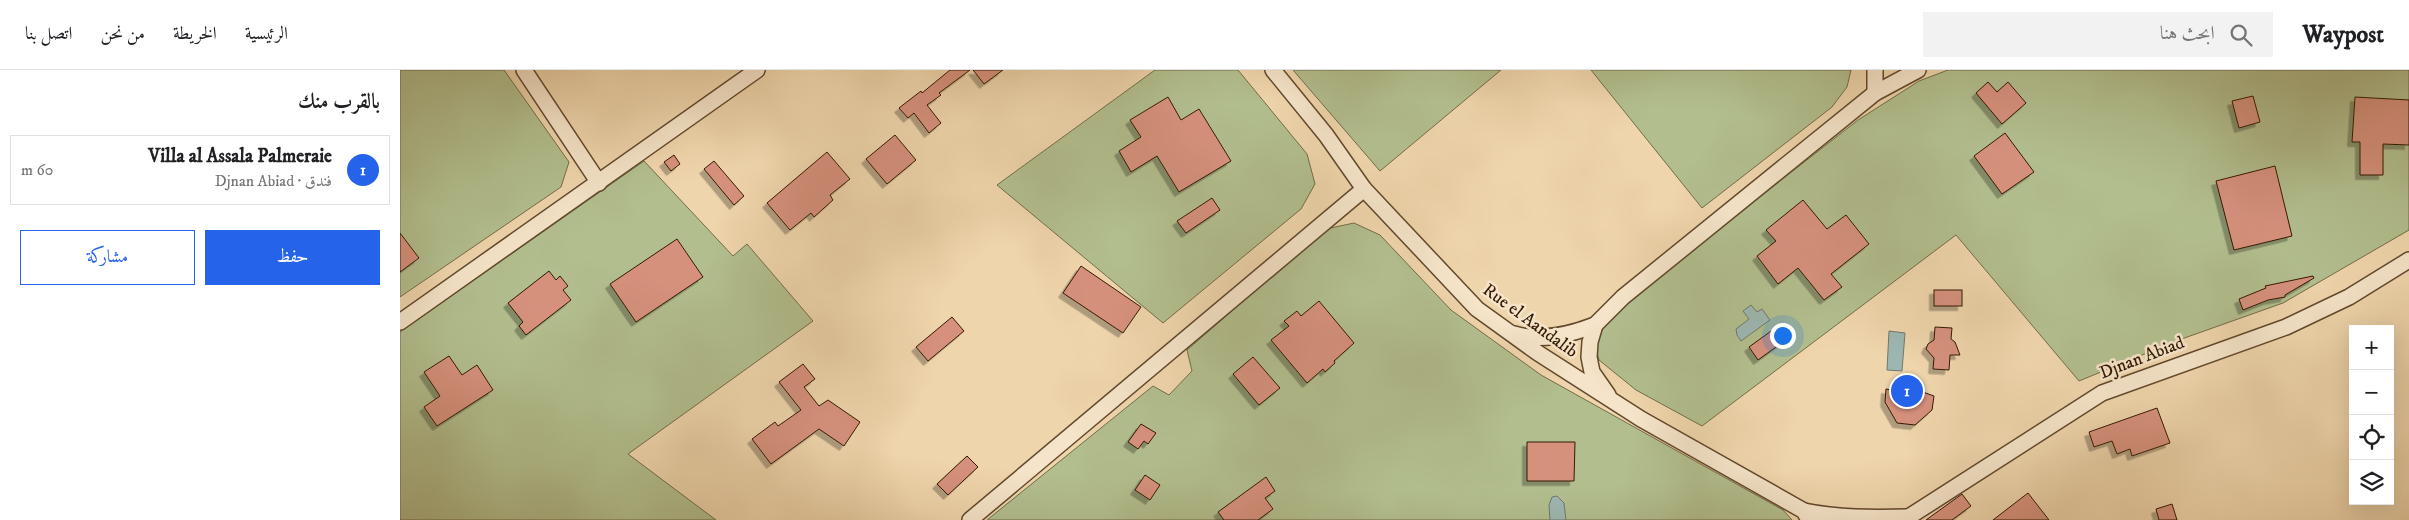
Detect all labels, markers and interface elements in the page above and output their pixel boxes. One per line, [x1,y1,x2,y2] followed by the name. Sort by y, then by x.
[1923,12,2273,57] search box
[2303,20,2384,50] text: Waypost
[2227,21,2255,49] icon: search
[2160,22,2215,45] text: ابحث هنا
[25,23,72,45] text: اتصل بنا
[100,23,145,45] text: من نحن
[173,23,217,45] text: الخريطة
[245,23,288,45] text: الرئيسية
[298,89,380,115] text: بالقرب منك
[148,145,332,168] text: Villa al Assala Palmeraie
[21,160,53,180] text: 60 m
[360,160,366,180] text: 1
[215,171,332,191] text: فندق · Djnan Abiad
[20,230,195,285] button: مشاركة
[205,230,380,285] button: حفظ
[1478,279,1582,363] street label: Rue el Aandalib
[1770,323,1796,349] your location
[2349,325,2394,505] map controls
[2349,325,2394,370] button: +
[2096,332,2188,384] street label: Djnan Abiad
[2349,370,2394,415] button: −
[1891,372,1923,410] pin: 1
[2349,415,2394,460] button: locate
[2349,460,2394,505] button: layers

